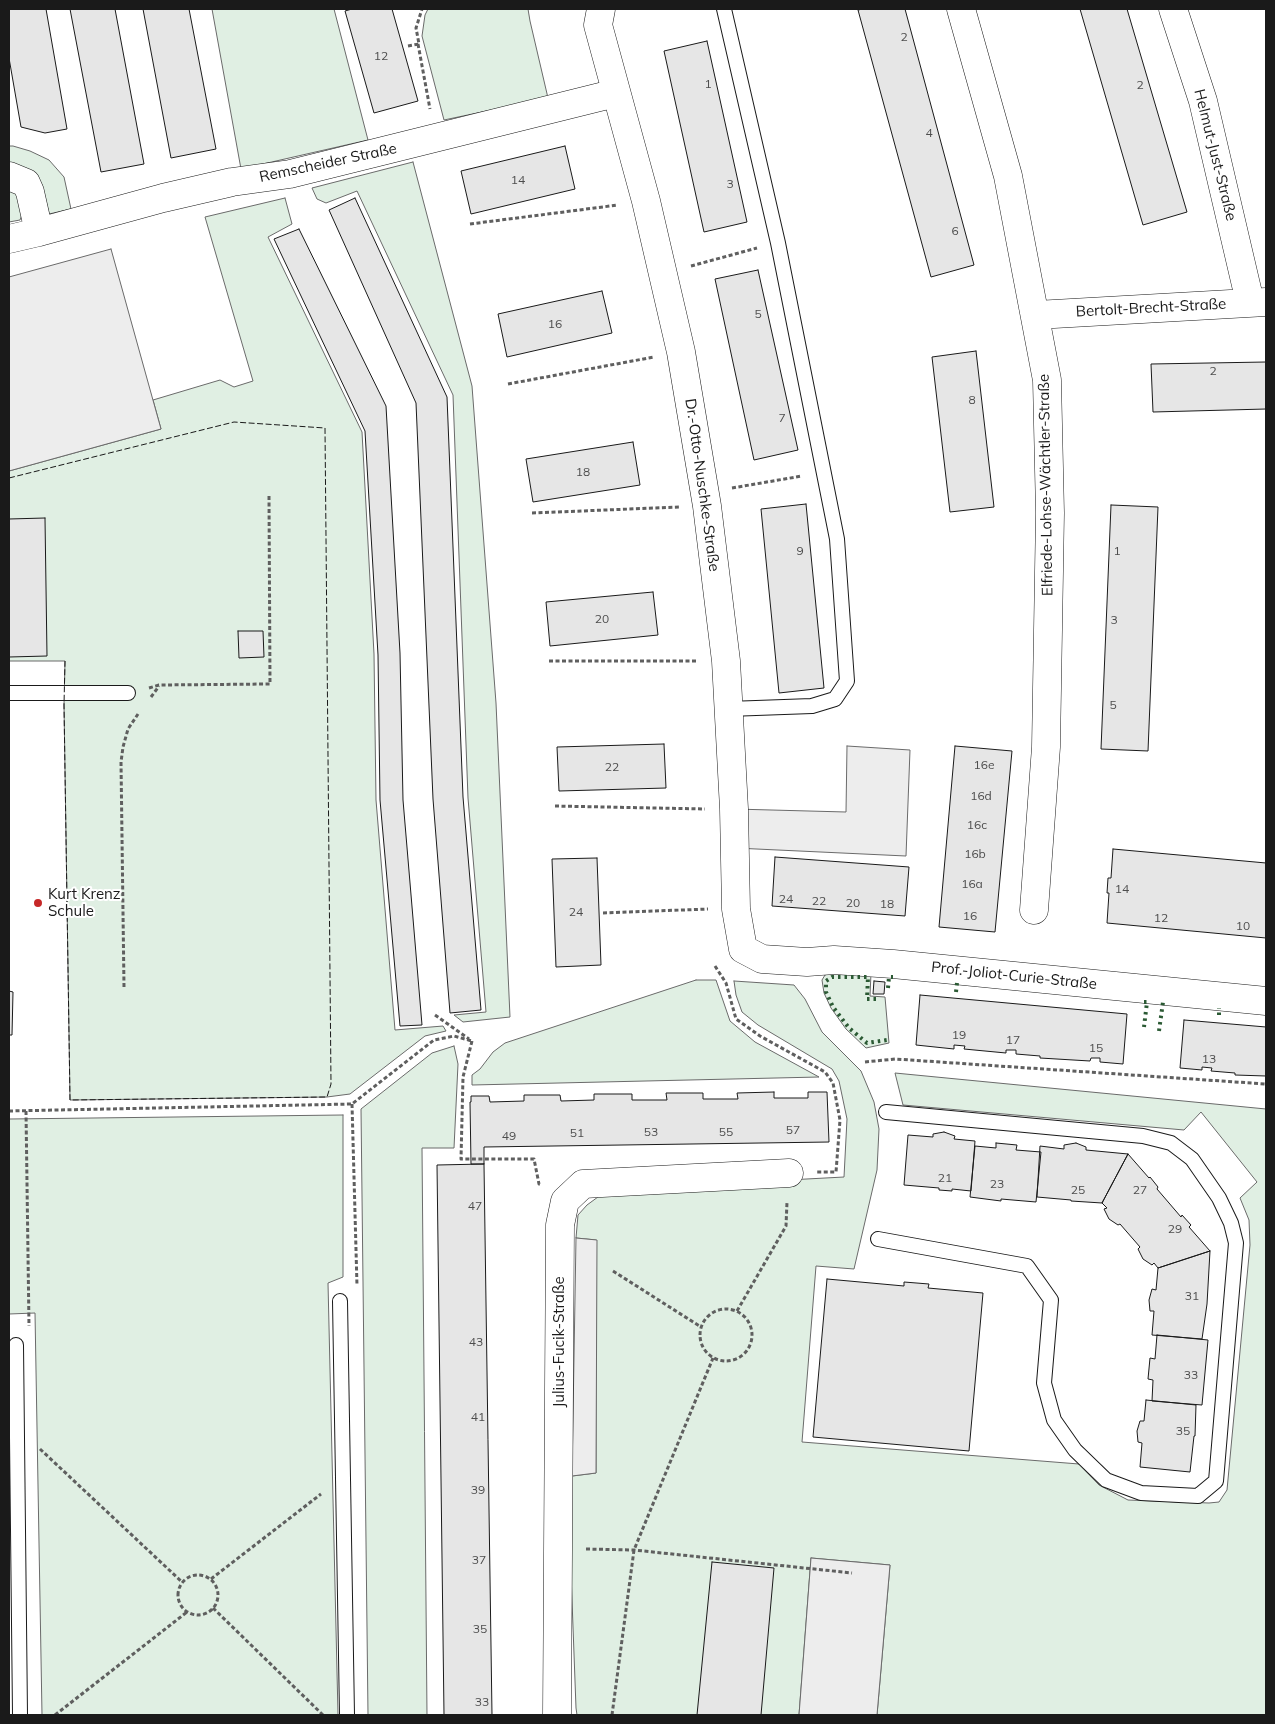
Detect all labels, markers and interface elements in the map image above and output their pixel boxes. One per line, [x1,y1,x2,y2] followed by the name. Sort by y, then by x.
[900,30,908,44] house number: 2
[374,49,388,63] house number: 12
[704,77,712,91] house number: 1
[1136,78,1144,92] house number: 2
[1190,87,1240,223] street label: Helmut-Just-Straße
[925,126,933,140] house number: 4
[258,140,398,186] street label: Remscheider Straße
[511,173,525,187] house number: 14
[726,177,734,191] house number: 3
[951,224,959,238] house number: 6
[1075,295,1227,321] street label: Bertolt-Brecht-Straße
[754,307,762,321] house number: 5
[548,317,562,331] house number: 16
[1209,364,1217,378] house number: 2
[1035,374,1057,596] street label: Elfriede-Lohse-Wächtler-Straße
[968,393,976,407] house number: 8
[681,397,723,573] street label: Dr.-Otto-Nuschke-Straße
[778,411,786,425] house number: 7
[576,465,590,479] house number: 18
[796,544,804,558] house number: 9
[1113,544,1121,558] house number: 1
[595,612,609,626] house number: 20
[1110,613,1118,627] house number: 3
[1109,698,1117,712] house number: 5
[974,758,994,772] house number: 16e
[605,760,619,774] house number: 22
[970,789,992,803] house number: 16d
[967,818,987,832] house number: 16c
[964,847,986,861] house number: 16b
[961,877,983,891] house number: 16a
[1115,882,1129,896] house number: 14
[48,885,121,920] place label: Kurt Krenz Schule
[779,892,793,906] house number: 24
[812,894,826,908] house number: 22
[846,896,860,910] house number: 20
[32,897,44,909] marker: Kurt Krenz Schule
[880,897,894,911] house number: 18
[569,905,583,919] house number: 24
[963,909,977,923] house number: 16
[1154,911,1168,925] house number: 12
[1236,919,1250,933] house number: 10
[930,958,1098,994] street label: Prof.-Joliot-Curie-Straße
[952,1028,966,1042] house number: 19
[1006,1033,1020,1047] house number: 17
[1089,1041,1103,1055] house number: 15
[1202,1052,1216,1066] house number: 13
[786,1123,800,1137] house number: 57
[644,1125,658,1139] house number: 53
[719,1125,733,1139] house number: 55
[570,1126,584,1140] house number: 51
[502,1129,516,1143] house number: 49
[938,1171,952,1185] house number: 21
[990,1177,1004,1191] house number: 23
[1071,1183,1085,1197] house number: 25
[1133,1183,1147,1197] house number: 27
[468,1199,482,1213] house number: 47
[1168,1222,1182,1236] house number: 29
[550,1276,568,1408] street label: Julius-Fucik-Straße
[1185,1289,1199,1303] house number: 31
[469,1335,483,1349] house number: 43
[1184,1368,1198,1382] house number: 33
[471,1410,485,1424] house number: 41
[1176,1424,1190,1438] house number: 35
[471,1483,485,1497] house number: 39
[472,1553,486,1567] house number: 37
[473,1622,487,1636] house number: 35
[475,1695,489,1709] house number: 33

